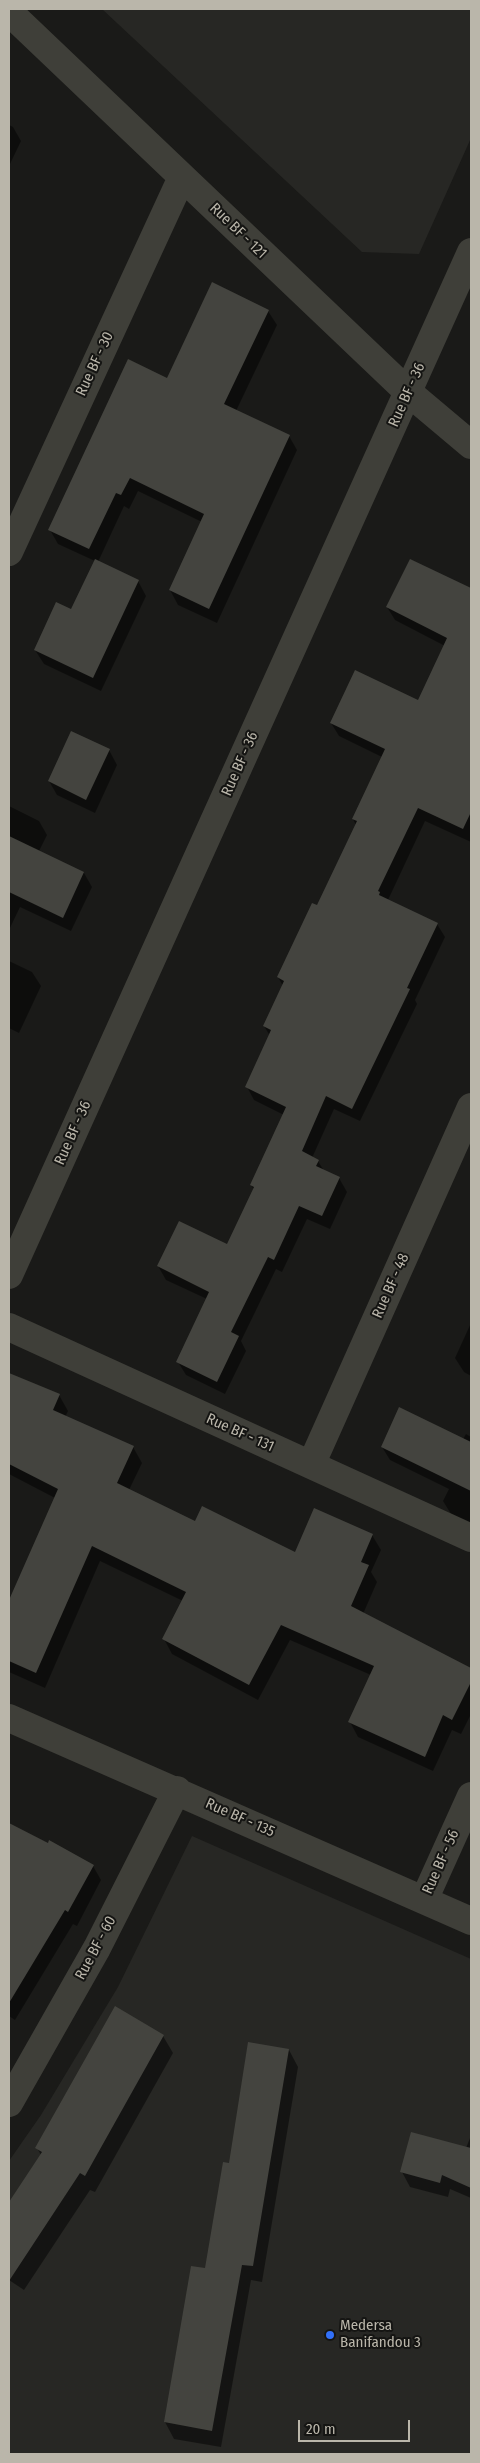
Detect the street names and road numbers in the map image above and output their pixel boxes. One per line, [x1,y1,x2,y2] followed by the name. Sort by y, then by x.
[206,199,270,263] street label: Rue BF - 121
[72,329,118,399] street label: Rue BF - 30
[385,360,429,430] street label: Rue BF - 36
[218,729,262,799] street label: Rue BF - 36
[51,1098,95,1168] street label: Rue BF - 36
[369,1251,413,1321] street label: Rue BF - 48
[203,1410,277,1456] street label: Rue BF - 131
[203,1795,277,1841] street label: Rue BF - 135
[419,1827,463,1897] street label: Rue BF - 56
[72,1913,120,1983] street label: Rue BF - 60

